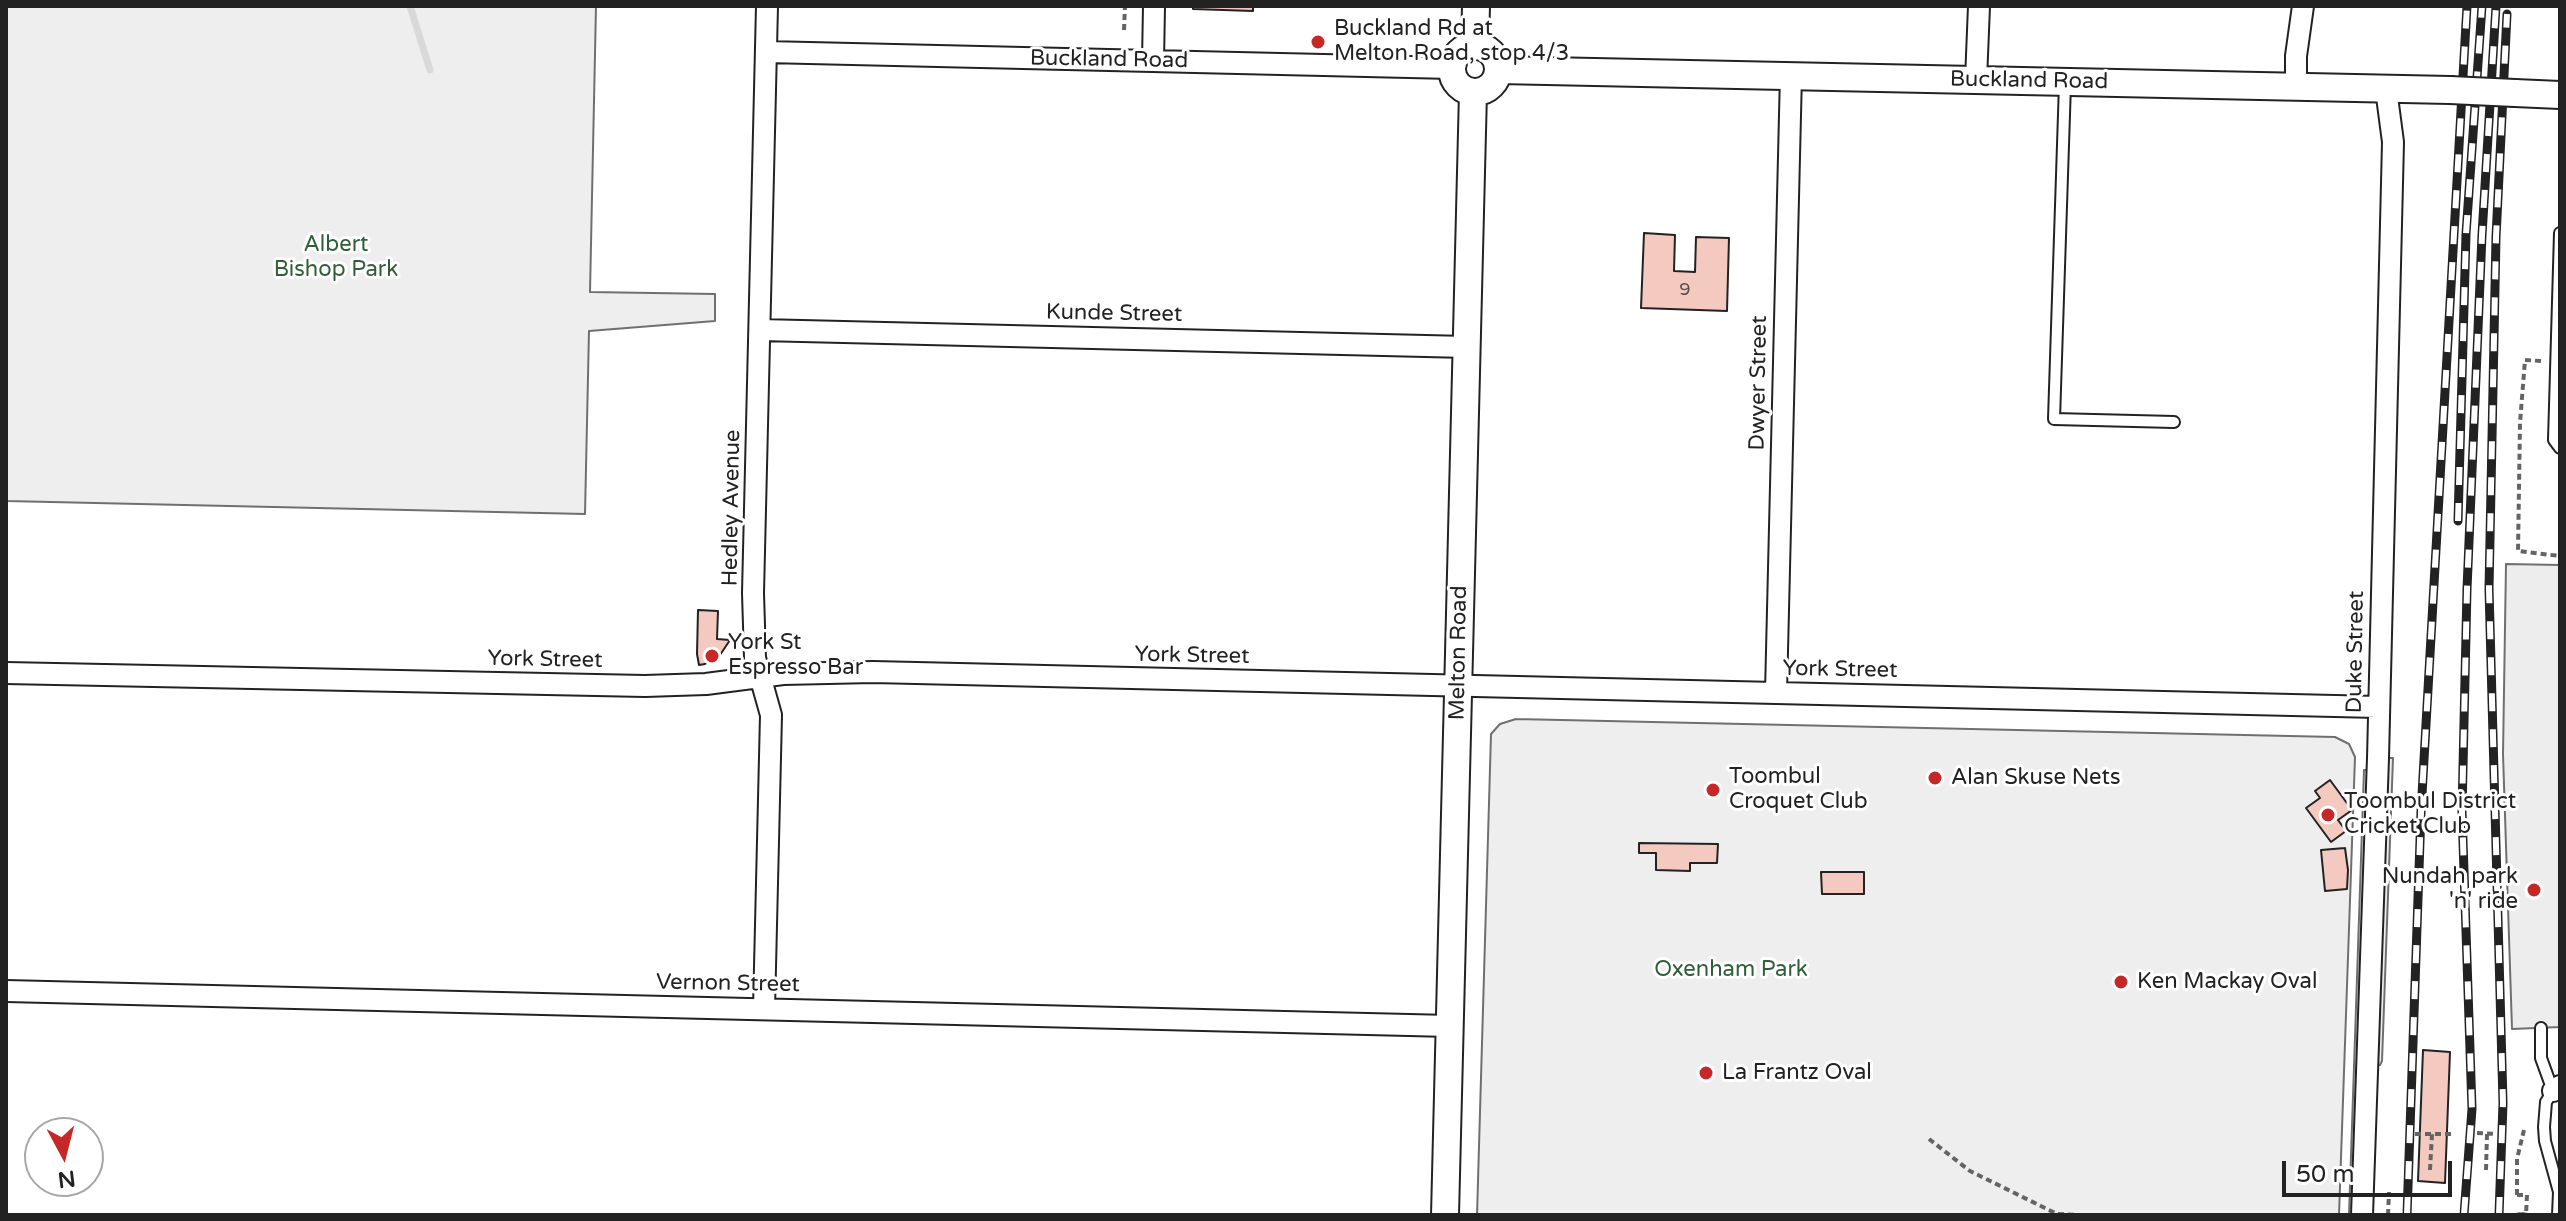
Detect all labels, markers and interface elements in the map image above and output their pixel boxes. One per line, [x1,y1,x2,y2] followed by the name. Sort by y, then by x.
[1334,16,1569,68] place label: Buckland Rd at Melton Road, stop 4/3
[1309,33,1327,51] marker: Buckland Rd at Melton Road, stop 4/3
[1030,45,1188,75] street label: Buckland Road
[1950,66,2108,96] street label: Buckland Road
[274,232,398,284] park label: Albert Bishop Park
[1679,279,1691,301] house number: 9
[1046,300,1182,328] street label: Kunde Street
[1745,315,1773,451] street label: Dwyer Street
[717,429,747,587] street label: Hedley Avenue
[1445,585,1473,721] street label: Melton Road
[2342,590,2370,714] street label: Duke Street
[728,630,863,682] place label: York St Espresso Bar
[1134,642,1250,670] street label: York Street
[487,646,603,674] street label: York Street
[703,647,721,665] marker: York St Espresso Bar
[1782,656,1898,684] street label: York Street
[1729,764,1868,816] place label: Toombul Croquet Club
[1951,765,2121,791] place label: Alan Skuse Nets
[1926,769,1944,787] marker: Alan Skuse Nets
[1704,781,1722,799] marker: Toombul Croquet Club
[2344,789,2516,840] place label: Toombul District Cricket Club
[2319,806,2337,824] marker: Toombul District Cricket Club
[2382,864,2518,916] place label: Nundah park 'n' ride
[2525,881,2543,899] marker: Nundah park 'n' ride
[1654,957,1808,983] park label: Oxenham Park
[2137,969,2317,995] place label: Ken Mackay Oval
[656,970,800,998] street label: Vernon Street
[2112,973,2130,991] marker: Ken Mackay Oval
[1722,1060,1872,1086] place label: La Frantz Oval
[1697,1064,1715,1082] marker: La Frantz Oval
[24,1117,104,1197] north arrow
[2286,1145,2456,1195] scale bar
[2296,1160,2354,1189] text: 50 m
[56,1165,77,1193] text: N

